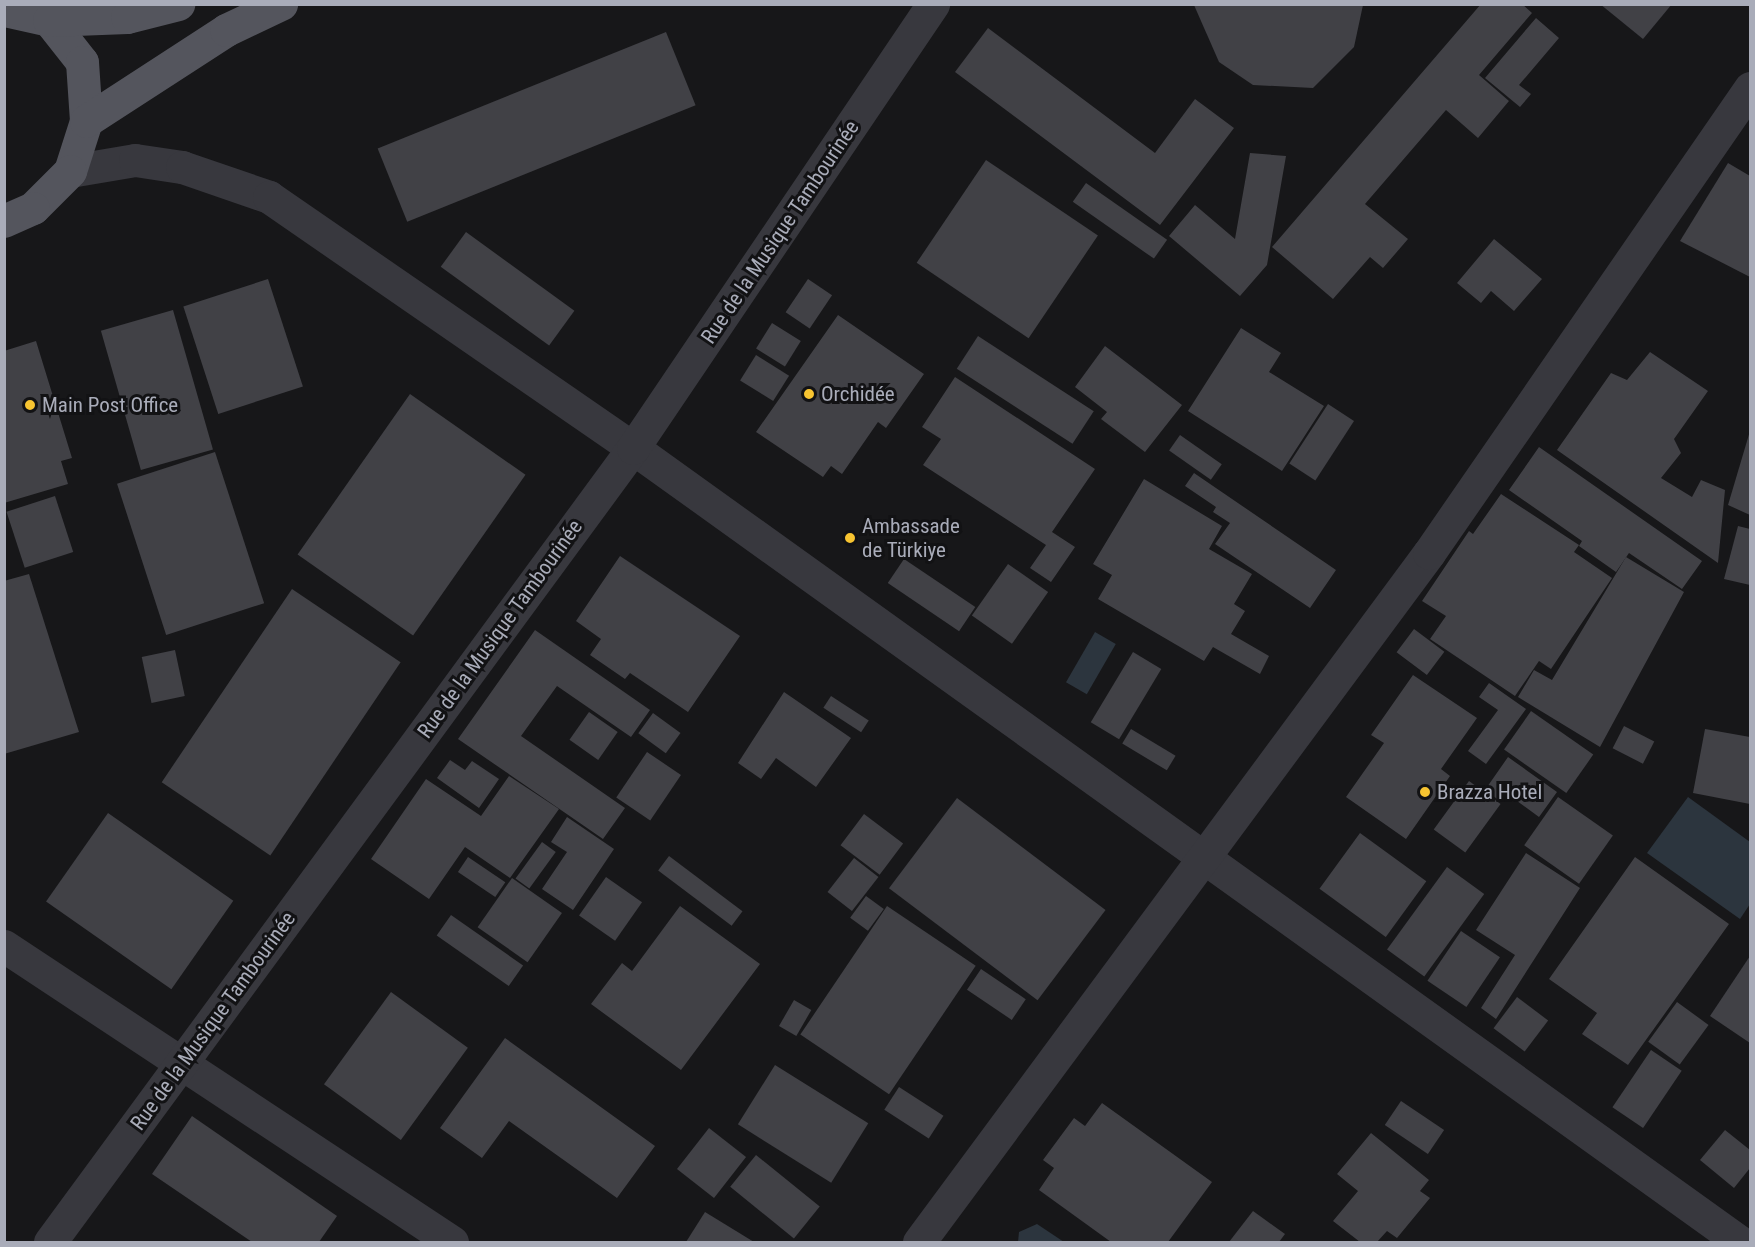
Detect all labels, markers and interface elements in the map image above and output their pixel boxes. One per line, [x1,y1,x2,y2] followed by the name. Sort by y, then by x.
[696,115,864,349] street label: Rue de la Musique Tambourinée
[821,381,895,407] place label: Orchidée
[802,387,816,401] marker: Orchidée
[42,392,178,418] place label: Main Post Office
[23,398,37,412] marker: Main Post Office
[862,513,960,563] place label: Ambassade de Türkiye
[412,515,588,743] street label: Rue de la Musique Tambourinée
[843,531,857,545] marker: Ambassade de Türkiye
[1437,779,1542,805] place label: Brazza Hotel
[1418,785,1432,799] marker: Brazza Hotel
[125,907,301,1135] street label: Rue de la Musique Tambourinée

